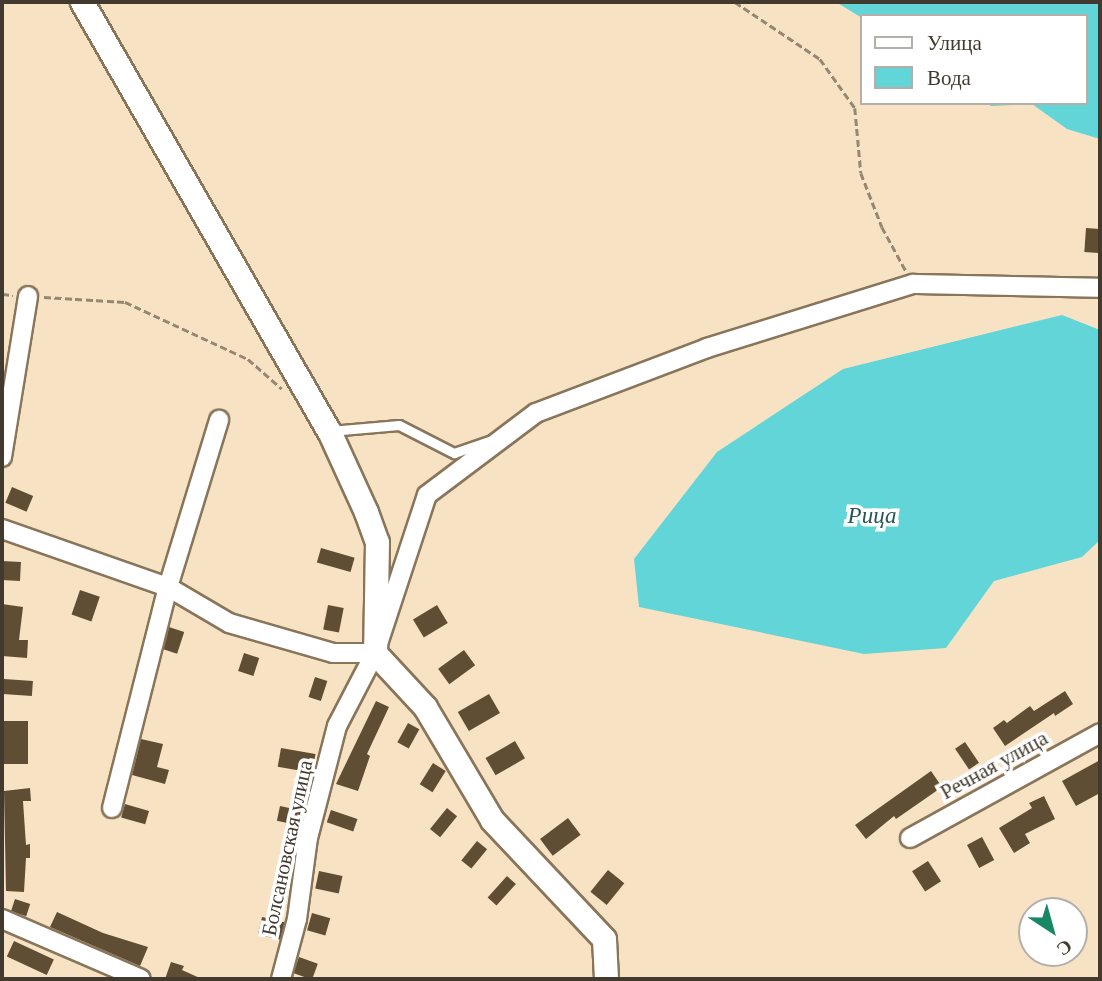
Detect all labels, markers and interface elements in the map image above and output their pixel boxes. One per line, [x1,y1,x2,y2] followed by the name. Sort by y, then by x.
[860,14,1088,105] legend
[927,30,982,56] text: Улица
[927,65,971,91] text: Вода
[848,501,896,529] water label: Рица
[936,725,1052,805] street label: Речная улица
[256,758,318,938] street label: Болсановская улица
[1018,897,1088,967] north arrow
[1052,934,1077,961] text: С

